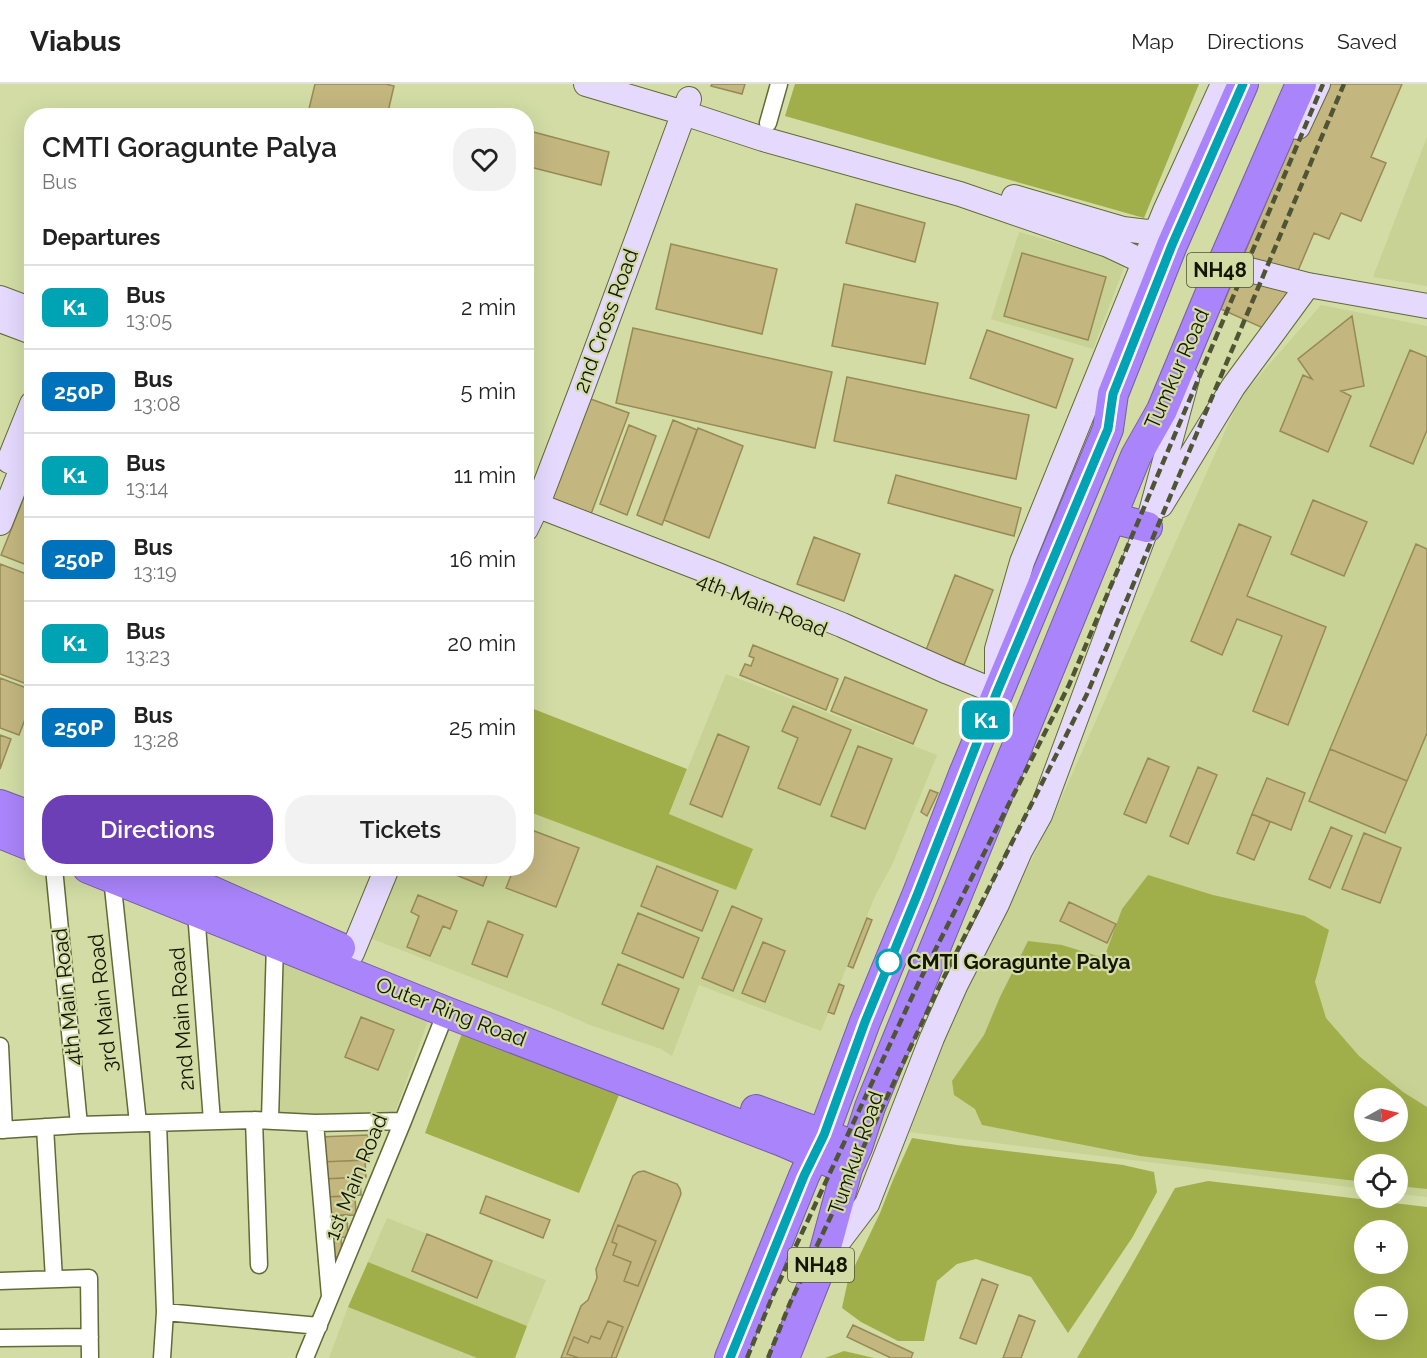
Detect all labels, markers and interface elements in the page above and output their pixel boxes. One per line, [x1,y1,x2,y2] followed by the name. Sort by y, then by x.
[30,25,121,58] text: Viabus
[1131,29,1174,54] text: Map
[1207,29,1304,54] text: Directions
[1337,29,1397,54] text: Saved
[453,128,516,191] button: heart
[42,131,337,164] text: CMTI Goragunte Palya
[42,170,77,194] text: Bus
[42,224,160,250] text: Departures
[568,245,643,396] street label: 2nd Cross Road
[1187,253,1253,287] road number: NH48
[126,282,165,308] text: Bus
[461,294,516,320] text: 2 min
[63,295,87,320] text: K1
[1139,305,1214,433] street label: Tumkur Road
[126,308,172,332] text: 13:05
[133,366,173,392] text: Bus
[461,378,516,404] text: 5 min
[54,379,103,404] text: 250P
[133,392,181,416] text: 13:08
[126,450,165,476] text: Bus
[454,462,516,488] text: 11 min
[63,463,87,488] text: K1
[126,476,168,500] text: 13:14
[133,534,173,560] text: Bus
[450,546,516,572] text: 16 min
[54,547,103,572] text: 250P
[133,560,177,584] text: 13:19
[693,567,831,642] street label: 4th Main Road
[126,618,165,644] text: Bus
[448,630,516,656] text: 20 min
[63,631,87,656] text: K1
[126,644,170,668] text: 13:23
[959,700,1013,740] line badge: K1
[133,702,173,728] text: Bus
[974,708,998,733] text: K1
[449,714,516,740] text: 25 min
[54,715,103,740] text: 250P
[133,728,179,752] text: 13:28
[42,795,273,864] button: Directions
[285,795,516,864] button: Tickets
[47,927,86,1067] street label: 4th Main Road
[83,933,122,1073] street label: 3rd Main Road
[164,946,199,1092] street label: 2nd Main Road
[876,949,902,975] marker: CMTI Goragunte Palya
[907,949,1131,974] place label: CMTI Goragunte Palya
[373,971,530,1052] street label: Outer Ring Road
[823,1088,888,1218] street label: Tumkur Road
[1354,1088,1408,1142] north arrow
[1354,1088,1408,1340] map controls
[319,1110,392,1244] street label: 1st Main Road
[1354,1154,1408,1208] button: locate
[1354,1220,1408,1274] button: +
[788,1248,854,1282] road number: NH48
[1354,1286,1408,1340] button: −

